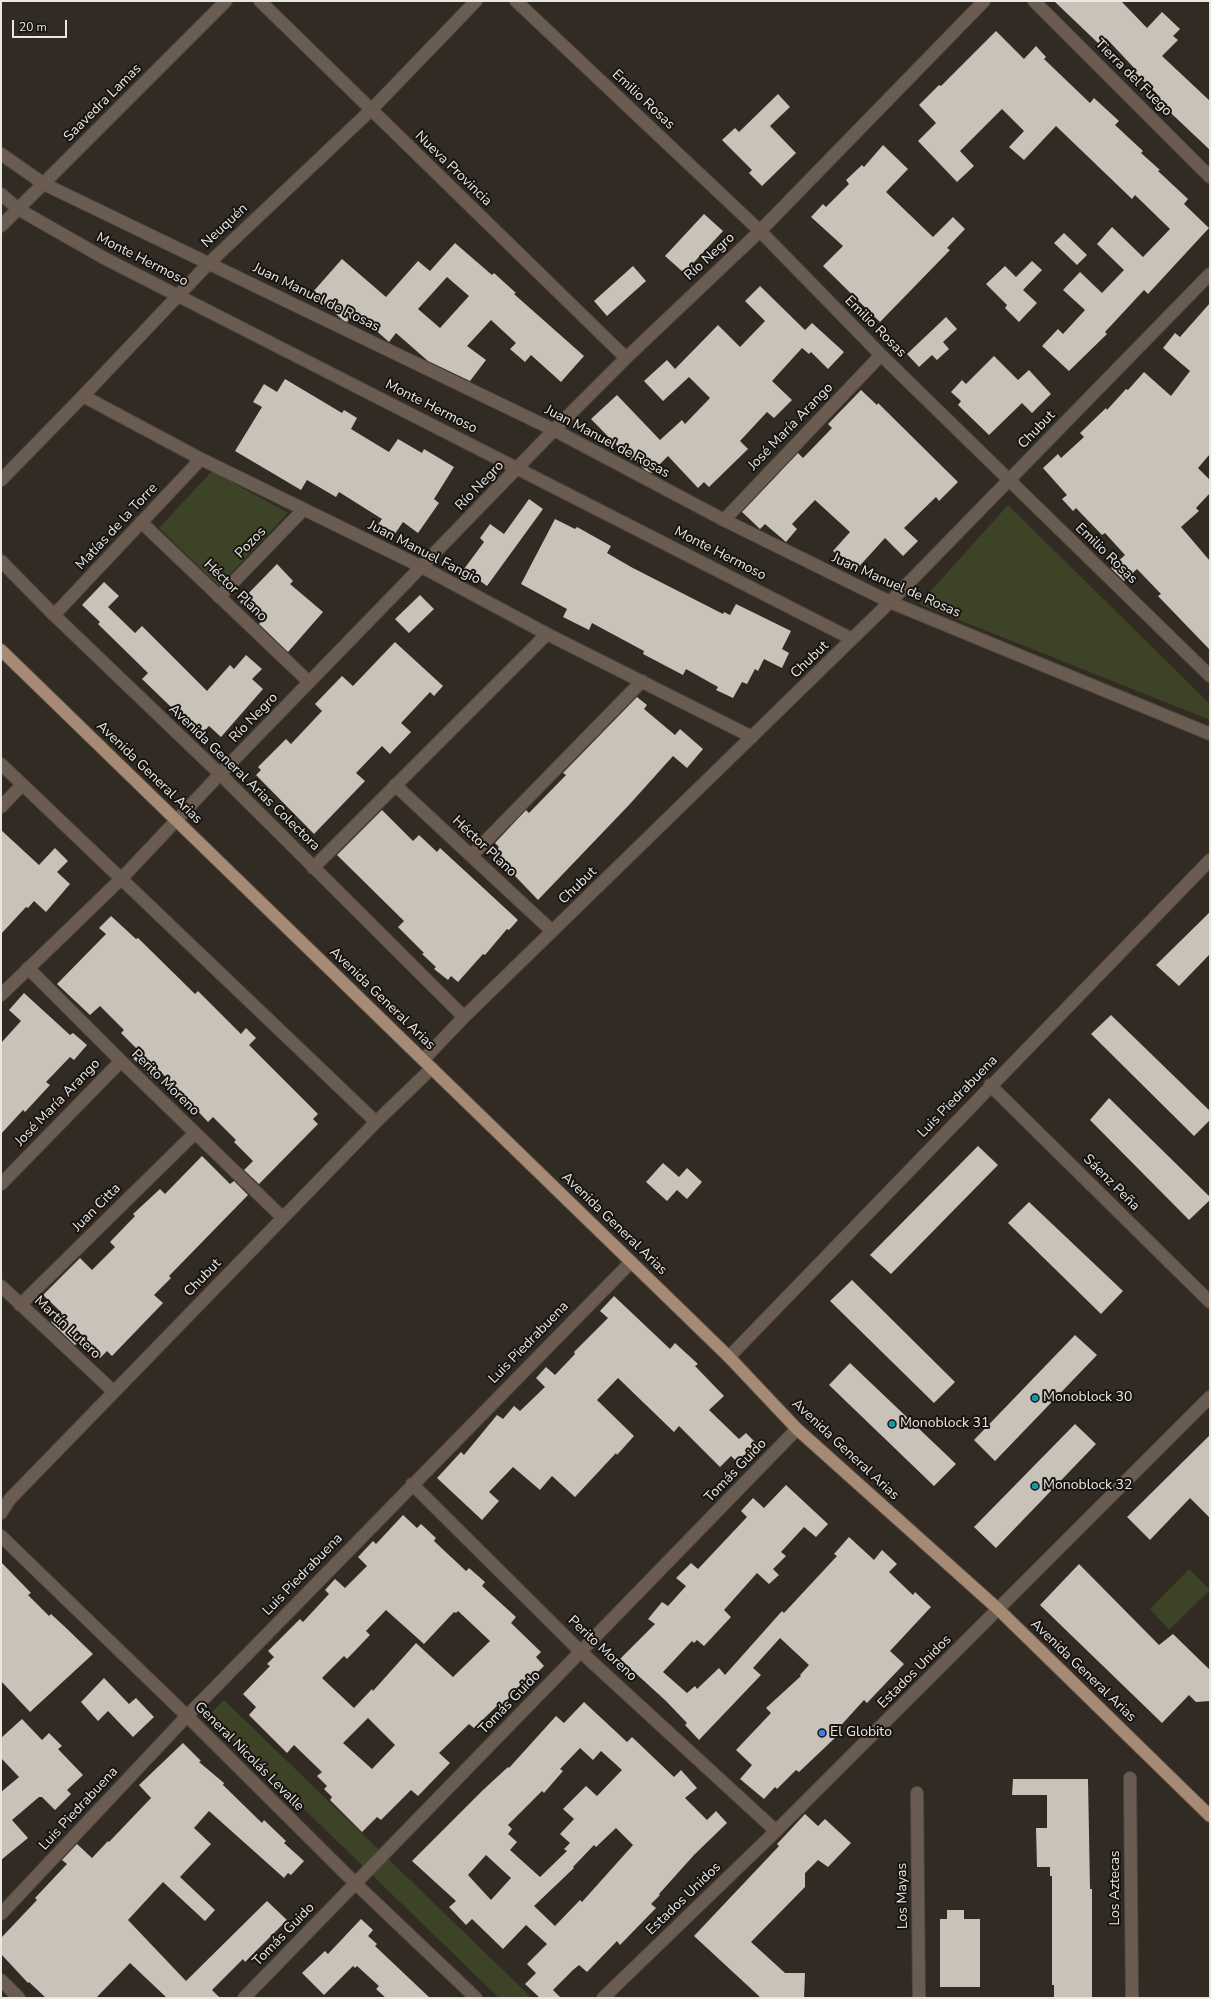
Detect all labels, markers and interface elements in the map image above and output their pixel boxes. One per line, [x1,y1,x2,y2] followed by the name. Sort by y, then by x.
[14,12,69,38] scale bar
[19,19,47,35] text: 20 m
[1091,36,1175,120] street label: Tierra del Fuego
[61,61,145,145] street label: Saavedra Lamas
[608,67,678,133] street label: Emilio Rosas
[411,128,495,210] street label: Nueva Provincia
[198,200,252,252] street label: Neuquén
[681,229,739,285] street label: Río Negro
[93,230,191,290] street label: Monte Hermoso
[250,260,382,336] street label: Juan Manuel de Rosas
[841,293,909,361] street label: Emilio Rosas
[382,377,480,437] street label: Monte Hermoso
[745,380,837,474] street label: José María Arango
[542,402,672,482] street label: Juan Manuel de Rosas
[1015,408,1059,452] street label: Chubut
[452,458,508,514] street label: Río Negro
[73,480,161,574] street label: Matías de la Torre
[365,517,483,589] street label: Juan Manuel Fangio
[1071,520,1141,588] street label: Emilio Rosas
[232,524,270,562] street label: Pozos
[671,524,769,584] street label: Monte Hermoso
[829,550,963,622] street label: Juan Manuel de Rosas
[200,556,270,626] street label: Héctor Plano
[788,638,832,682] street label: Chubut
[226,690,282,746] street label: Río Negro
[165,701,323,855] street label: Avenida General Arias Colectora
[93,718,205,828] street label: Avenida General Arias
[448,813,520,881] street label: Héctor Plano
[556,864,600,908] street label: Chubut
[326,944,438,1054] street label: Avenida General Arias
[127,1046,203,1120] street label: Perito Moreno
[915,1052,1001,1142] street label: Luis Piedrabuena
[12,1056,104,1150] street label: José María Arango
[1079,1151,1143,1215] street label: Sáenz Peña
[558,1169,670,1279] street label: Avenida General Arias
[69,1180,125,1236] street label: Juan Citta
[181,1256,225,1300] street label: Chubut
[30,1293,104,1363] street label: Martín Lutero
[486,1298,572,1388] street label: Luis Piedrabuena
[1043,1390,1132,1406] place label: Monoblock 30
[1030,1393,1040,1403] marker: Monoblock 30
[788,1396,902,1504] street label: Avenida General Arias
[900,1416,989,1432] place label: Monoblock 31
[887,1419,897,1429] marker: Monoblock 31
[701,1436,771,1506] street label: Tomás Guido
[1043,1478,1132,1494] place label: Monoblock 32
[1030,1481,1040,1491] marker: Monoblock 32
[260,1530,346,1620] street label: Luis Piedrabuena
[564,1613,640,1685] street label: Perito Moreno
[1027,1616,1139,1726] street label: Avenida General Arias
[875,1632,955,1712] street label: Estados Unidos
[475,1668,545,1738] street label: Tomás Guido
[191,1699,307,1815] street label: General Nicolás Levalle
[830,1725,892,1741] place label: El Globito
[817,1728,827,1738] marker: El Globito
[36,1764,122,1854] street label: Luis Piedrabuena
[1108,1850,1124,1926] street label: Los Aztecas
[643,1859,725,1939] street label: Estados Unidos
[894,1863,912,1929] street label: Los Mayas
[249,1900,319,1970] street label: Tomás Guido

